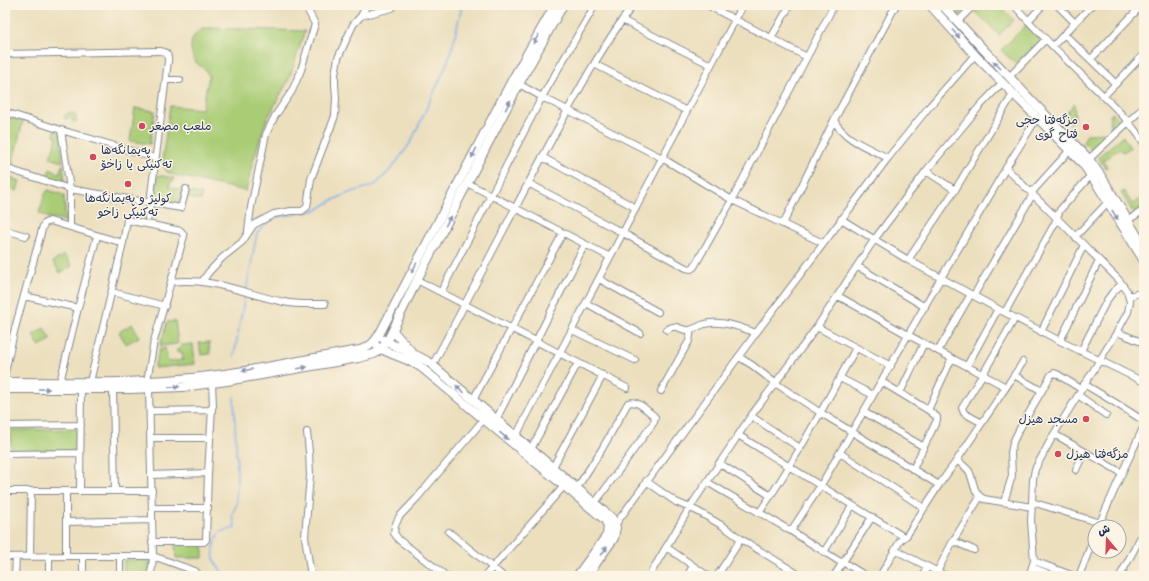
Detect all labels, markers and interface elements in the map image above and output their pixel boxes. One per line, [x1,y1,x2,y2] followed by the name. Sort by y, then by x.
[952,29,961,39] one-way arrow
[532,33,539,45] one-way arrow
[993,60,1002,70] one-way arrow
[504,100,511,111] one-way arrow
[1016,112,1078,143] place label: مزگەفتا حجی فتاح گوی
[149,118,212,134] place label: ملعب مصغر
[137,121,147,131] marker: ملعب مصغر
[1081,122,1091,132] marker: مزگەفتا حجی فتاح گوی
[100,142,173,172] place label: پەیمانگەها تەکنیکی یا زاخۆ
[471,147,477,159] one-way arrow
[88,152,98,162] marker: پەیمانگەها تەکنیکی یا زاخۆ
[123,179,133,189] marker: كوليژ و په‌يمانگه‌ها ته‌كنيكى زاخو
[85,190,171,220] place label: كوليژ و په‌يمانگه‌ها ته‌كنيكى زاخو
[1112,209,1119,221] one-way arrow
[444,215,451,226] one-way arrow
[411,263,417,274] one-way arrow
[296,365,309,371] one-way arrow
[241,367,253,373] one-way arrow
[168,384,180,391] one-way arrow
[455,385,464,394] one-way arrow
[38,386,51,392] one-way arrow
[1019,411,1078,427] place label: مسجد هيزل
[1081,414,1091,424] marker: مسجد هيزل
[498,431,509,440] one-way arrow
[1066,446,1128,462] place label: مزگەفتا هیزل
[1053,449,1063,459] marker: مزگەفتا هیزل
[1087,519,1127,559] north arrow
[1096,521,1112,539] text: ش
[600,546,608,557] one-way arrow

